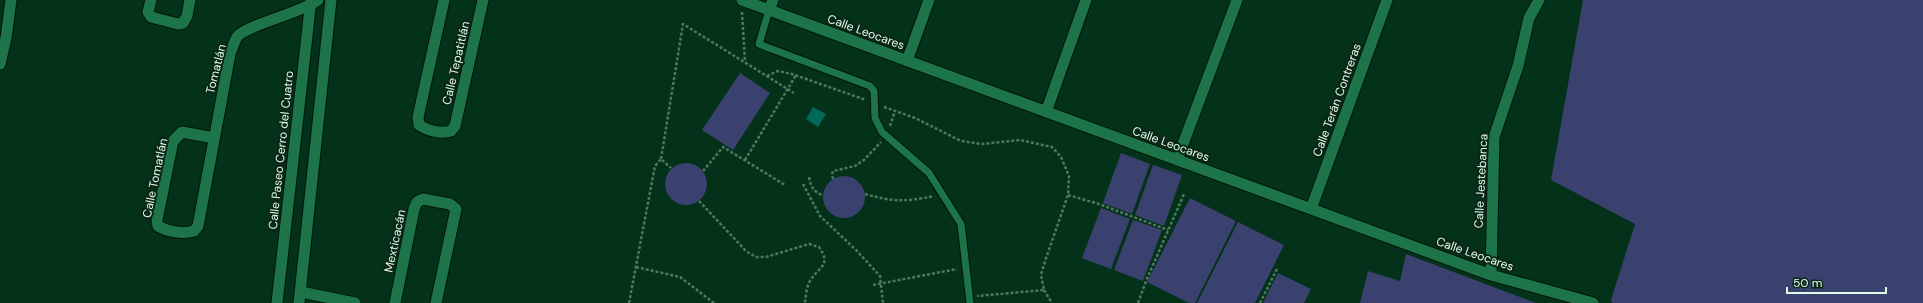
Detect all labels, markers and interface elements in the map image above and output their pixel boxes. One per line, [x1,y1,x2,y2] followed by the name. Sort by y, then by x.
[825,11,907,53] street label: Calle Leocares
[439,20,473,106] street label: Calle Tepatitlán
[1309,41,1365,159] street label: Calle Terán Contreras
[202,42,230,95] street label: Tomatlán
[265,70,297,230] street label: Calle Paseo Cerro del Cuatro
[1130,123,1212,165] street label: Calle Leocares
[1471,133,1491,229] street label: Calle Jestebanca
[139,137,171,219] street label: Calle Tomatlán
[381,208,409,274] street label: Mexticacán
[1434,233,1516,275] street label: Calle Leocares
[1787,269,1886,295] scale bar
[1793,275,1822,291] text: 50 m

